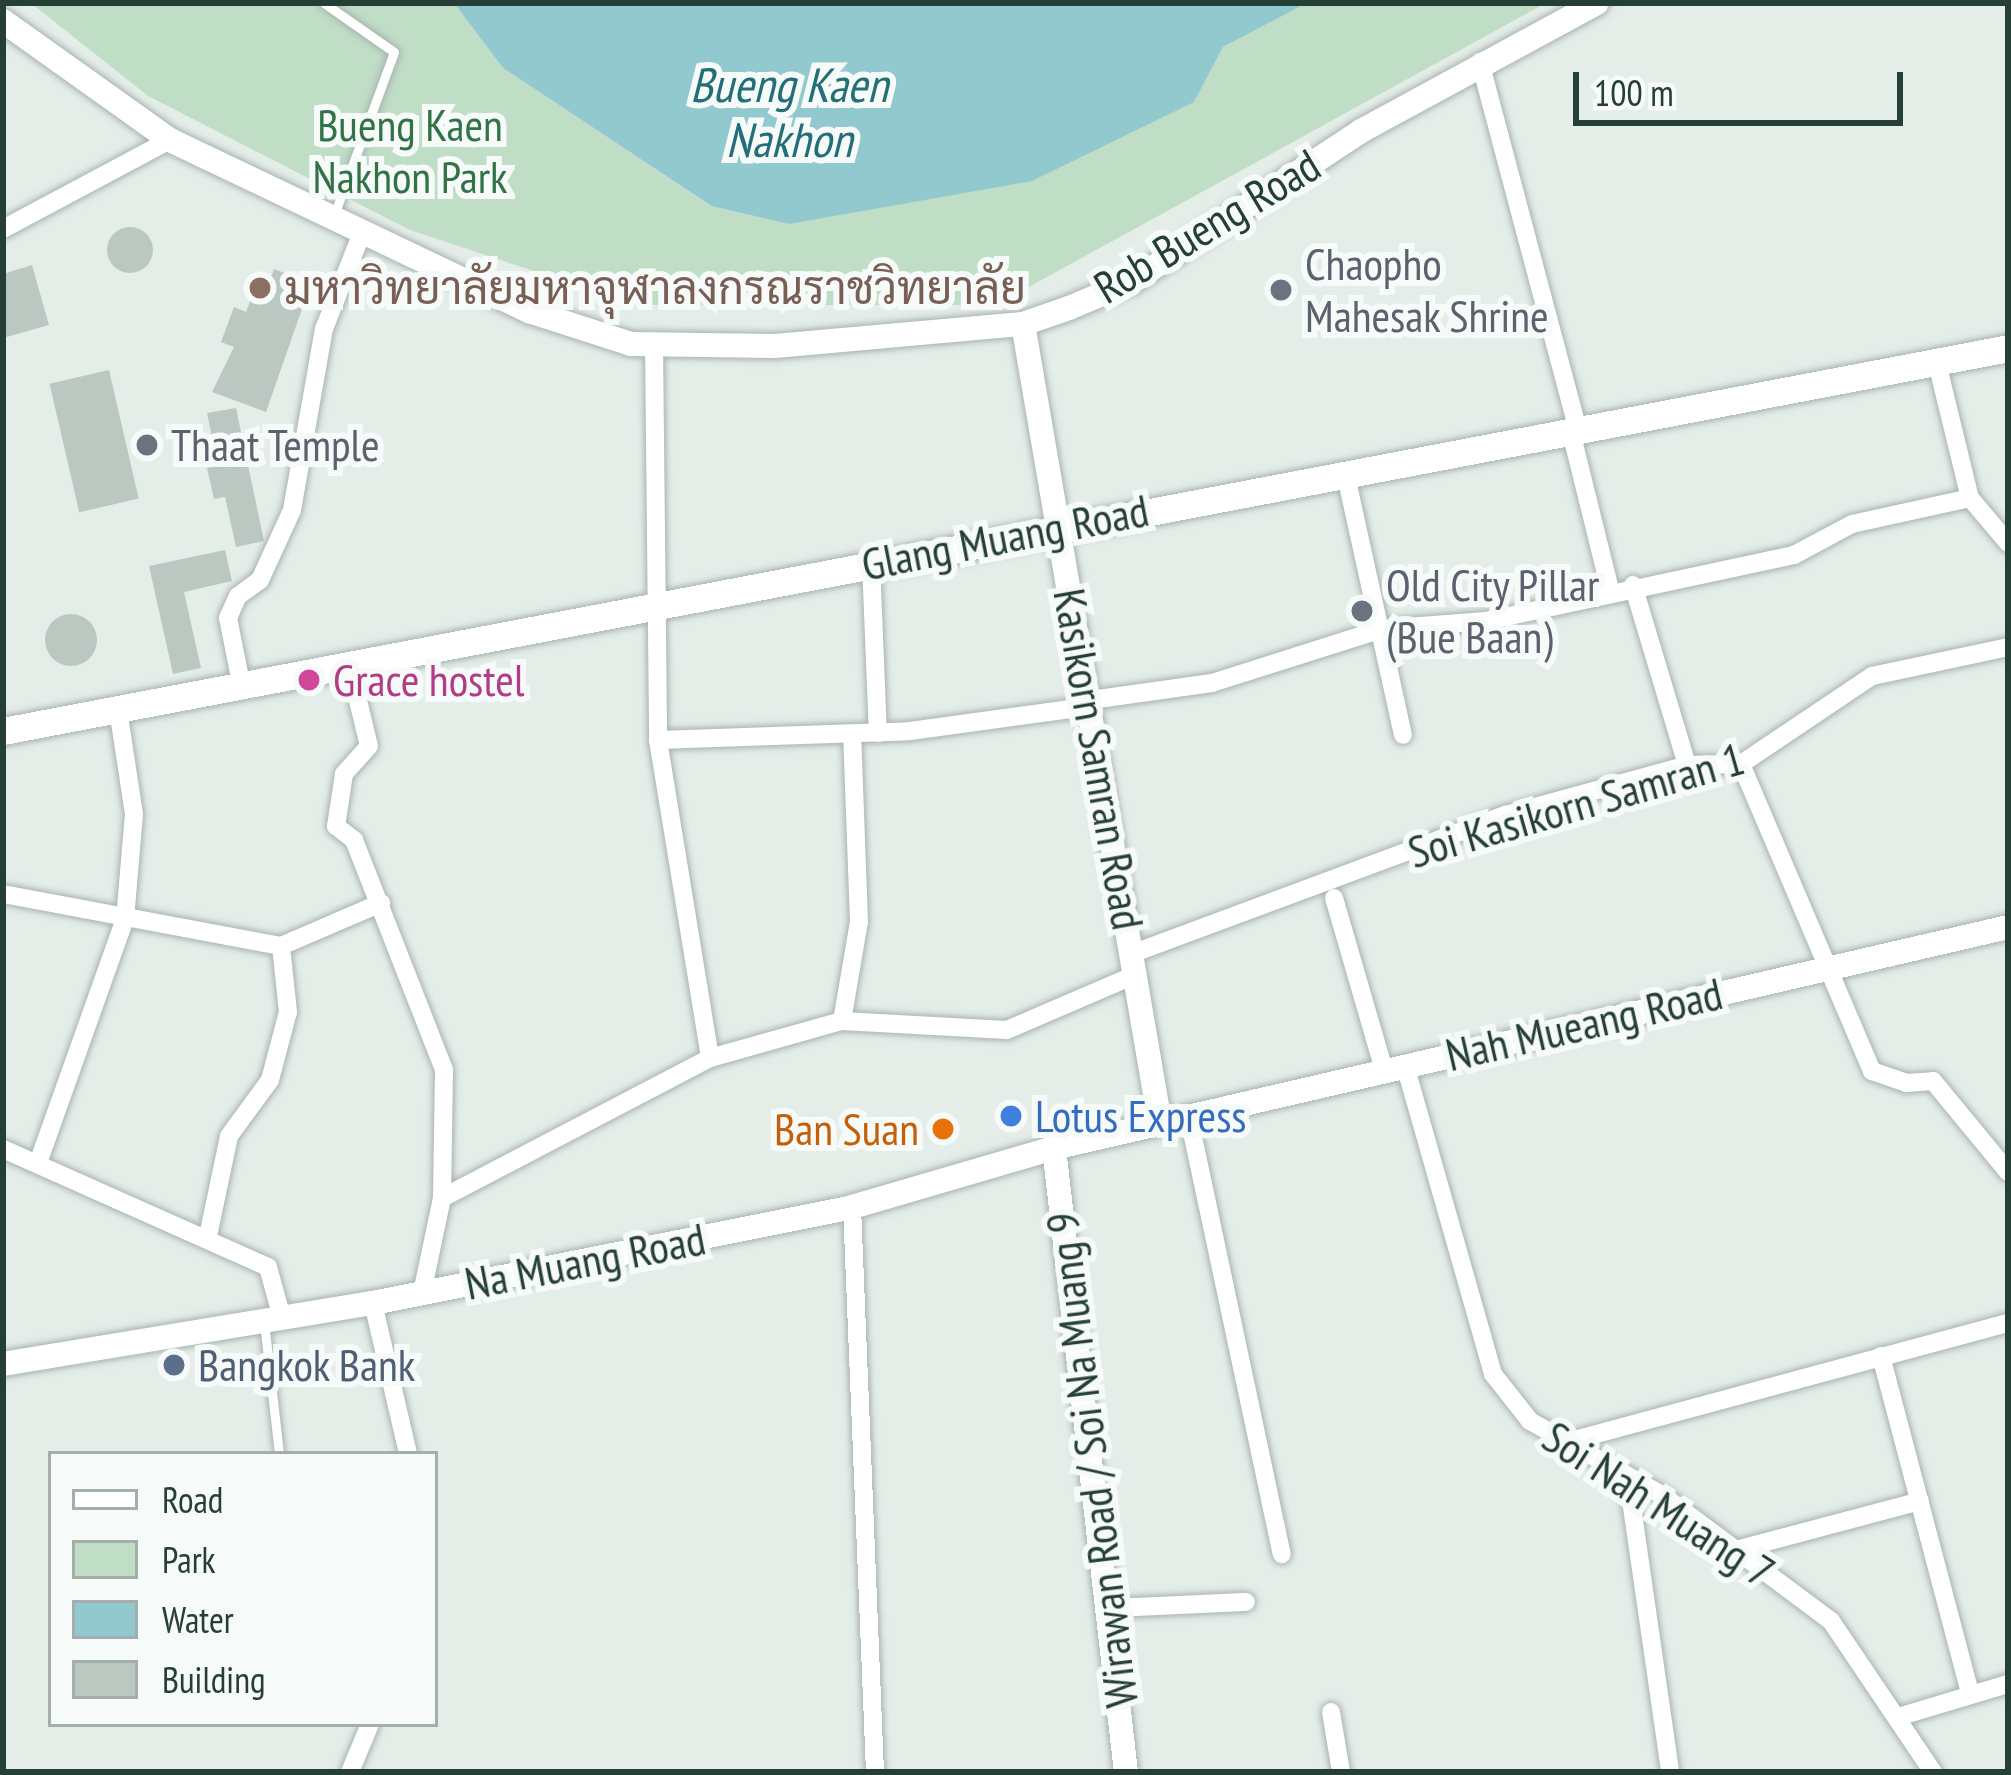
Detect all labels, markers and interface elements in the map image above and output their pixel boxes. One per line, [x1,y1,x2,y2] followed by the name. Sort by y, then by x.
[1579,48,1909,122] scale bar
[690,55,888,168] water label: Bueng Kaen Nakhon
[1594,69,1674,116] text: 100 m
[312,98,508,204] park label: Bueng Kaen Nakhon Park
[1085,138,1329,314] street label: Rob Bueng Road
[1305,237,1550,343] place label: Chaopho Mahesak Shrine
[284,261,1026,315] place label: มหาวิทยาลัยมหาจุฬาลงกรณราชวิทยาลัย
[247,275,273,301] marker: มหาวิทยาลัยมหาจุฬาลงกรณราชวิทยาลัย
[1268,277,1294,303] marker: Chaopho Mahesak Shrine
[171,418,381,472] place label: Thaat Temple
[134,432,160,458] marker: Thaat Temple
[857,483,1153,591] street label: Glang Muang Road
[1386,558,1601,664] place label: Old City Pillar (Bue Baan)
[1042,584,1156,934] street label: Kasikorn Samran Road
[1349,598,1375,624] marker: Old City Pillar (Bue Baan)
[333,653,524,707] place label: Grace hostel
[296,667,322,693] marker: Grace hostel
[1402,731,1750,879] street label: Soi Kasikorn Samran 1
[1441,966,1727,1082] street label: Nah Mueang Road
[1035,1089,1247,1143] place label: Lotus Express
[774,1102,919,1156] place label: Ban Suan
[998,1103,1024,1129] marker: Lotus Express
[930,1116,956,1142] marker: Ban Suan
[1034,1209,1148,1711] street label: Wirawan Road / Soi Na Muang 9
[460,1211,710,1311] street label: Na Muang Road
[198,1338,416,1392] place label: Bangkok Bank
[161,1352,187,1378] marker: Bangkok Bank
[1533,1409,1785,1599] street label: Soi Nah Muang 7
[48,1451,438,1727] legend
[162,1476,223,1523] text: Road
[162,1536,216,1583] text: Park
[162,1596,234,1643] text: Water
[162,1656,266,1703] text: Building

